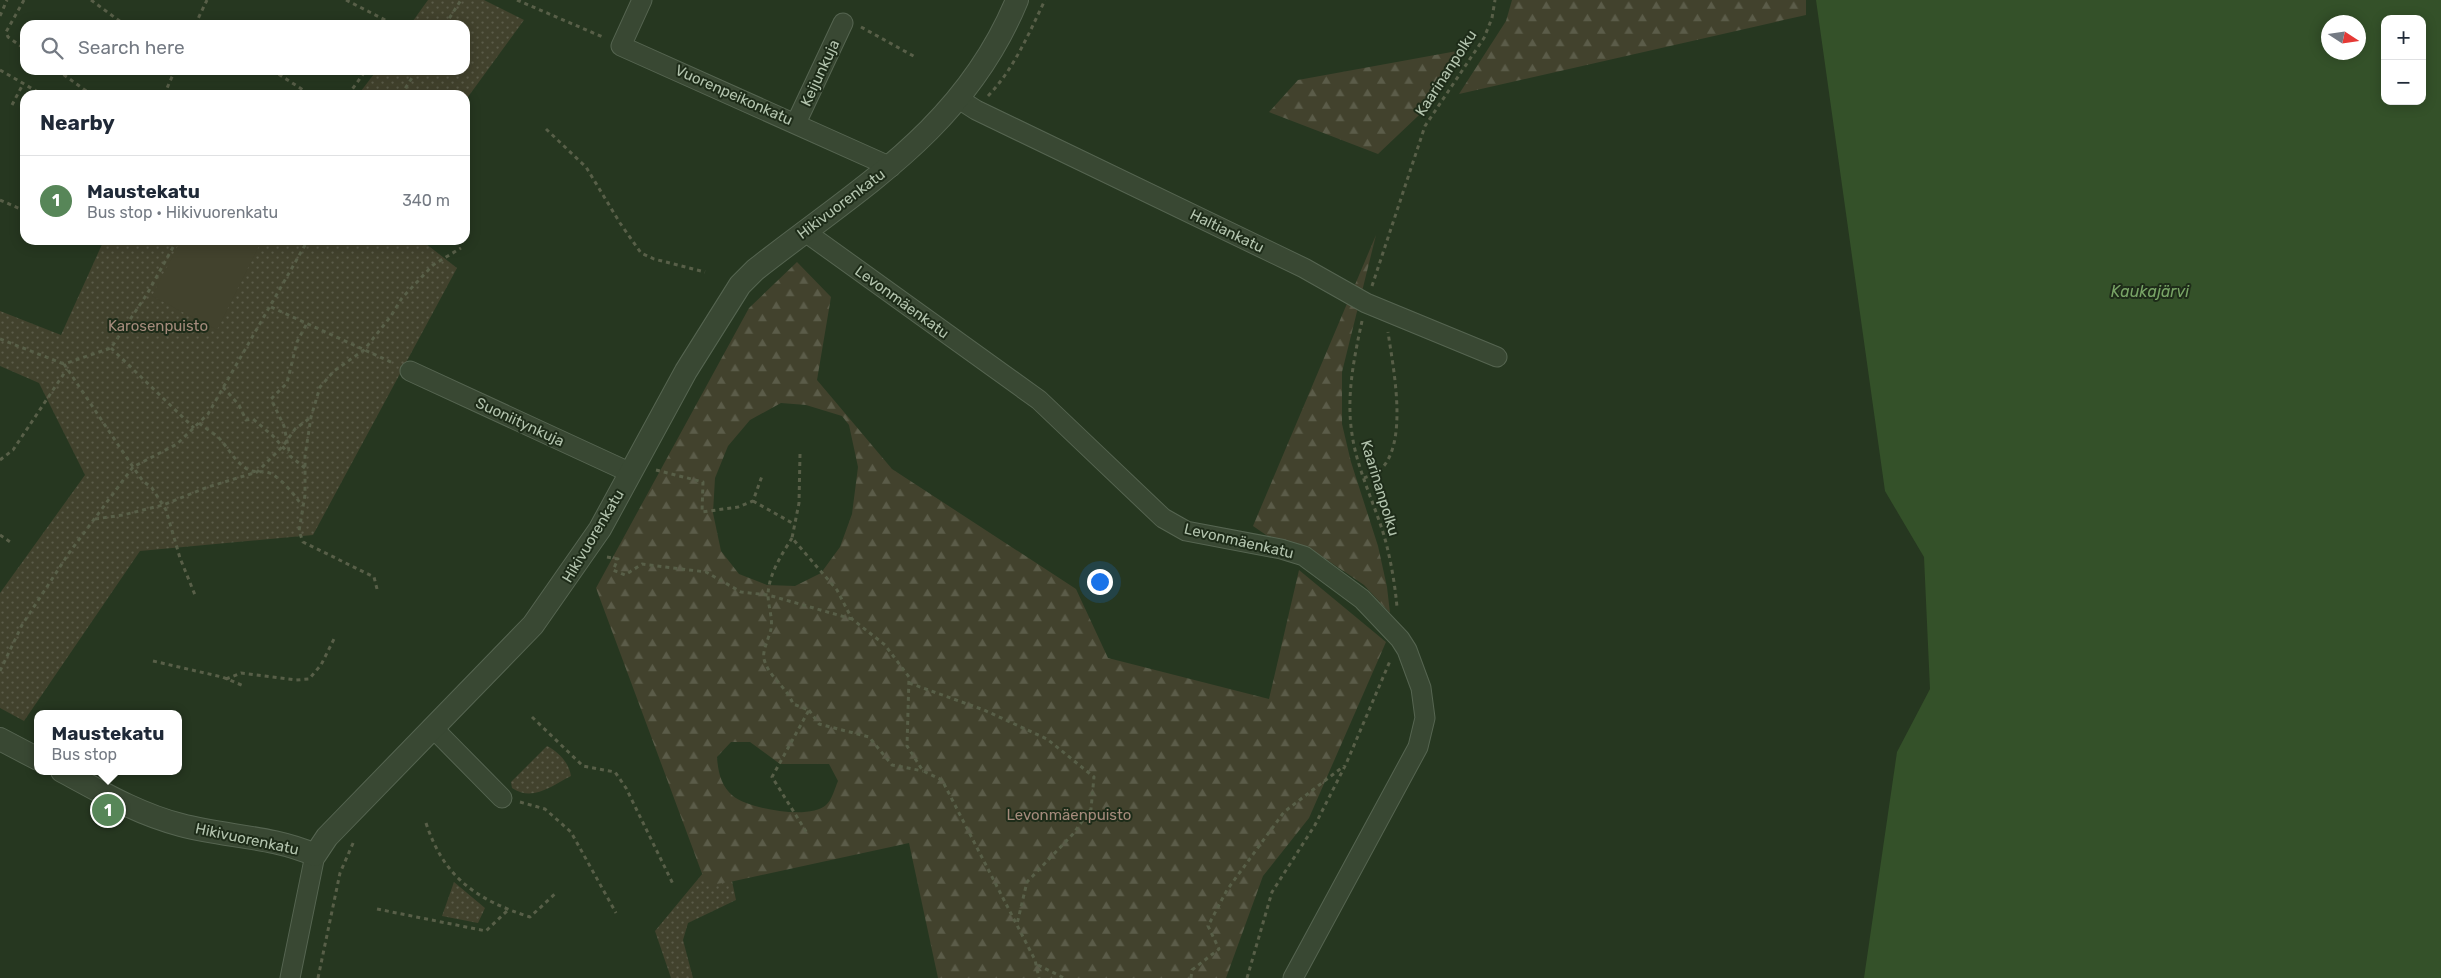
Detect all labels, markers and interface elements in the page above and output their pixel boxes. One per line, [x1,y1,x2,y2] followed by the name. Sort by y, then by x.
[2321,15,2366,60] north arrow
[2381,15,2426,105] map controls
[2381,15,2426,60] button: +
[20,20,470,75] search box
[1411,26,1481,120] street label: Kaarinanpolku
[38,34,66,62] icon: search
[78,36,185,59] text: Search here
[797,37,843,109] street label: Keijunkuja
[2381,60,2426,105] button: −
[672,61,796,129] street label: Vuorenpeikonkatu
[40,110,115,135] text: Nearby
[793,165,889,243] street label: Hikivuorenkatu
[87,180,200,203] text: Maustekatu
[52,191,60,210] text: 1
[402,191,450,210] text: 340 m
[87,203,278,222] text: Bus stop · Hikivuorenkatu
[1187,205,1267,257] street label: Haltiankatu
[851,262,953,342] street label: Levonmäenkatu
[2111,282,2190,301] water label: Kaukajärvi
[108,317,208,335] park label: Karosenpuisto
[473,394,567,450] street label: Suoniitynkuja
[1357,438,1403,538] street label: Kaarinanpolku
[558,486,628,586] street label: Hikivuorenkatu
[1182,520,1296,562] street label: Levonmäenkatu
[1087,569,1113,595] your location
[34,710,182,775] popup
[52,722,164,745] text: Maustekatu
[52,745,117,764] text: Bus stop
[92,791,124,829] pin: 1
[1007,806,1131,824] park label: Levonmäenpuisto
[194,819,300,859] street label: Hikivuorenkatu

